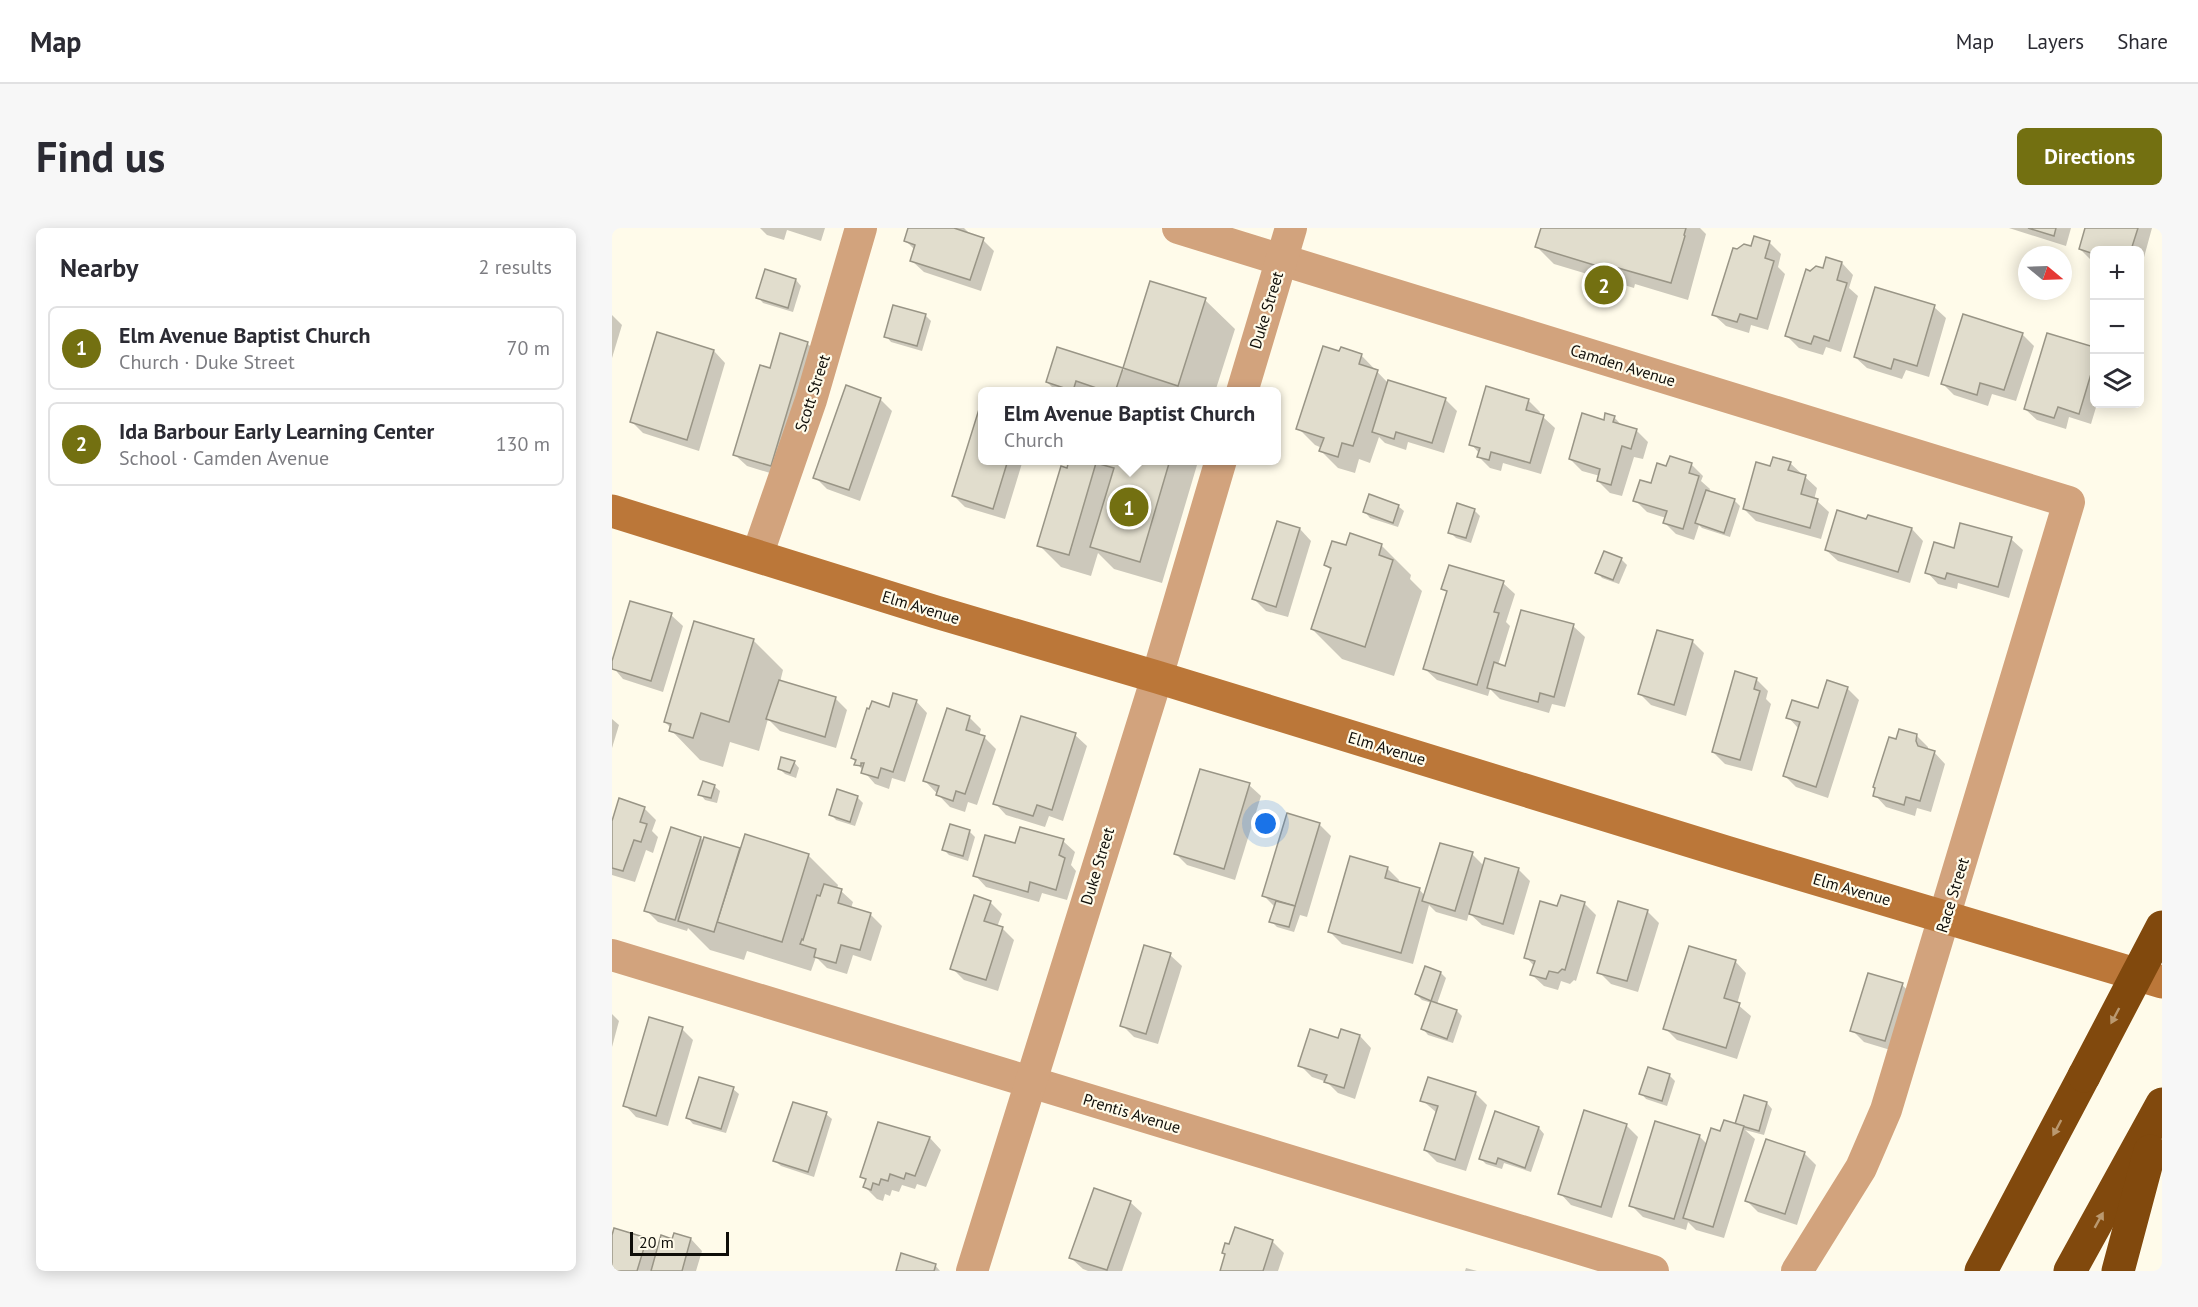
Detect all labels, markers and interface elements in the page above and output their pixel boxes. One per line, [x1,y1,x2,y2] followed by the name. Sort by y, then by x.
[30,23,81,60] text: Map
[1956,28,1994,55] text: Map
[2027,28,2084,55] text: Layers
[2117,28,2168,55] text: Share
[2017,128,2162,185] button: Directions
[36,129,165,184] text: Find us
[2018,246,2072,300] north arrow
[2090,246,2144,408] map controls
[2090,246,2144,300] button: +
[60,251,138,284] text: Nearby
[479,254,552,280] text: 2 results
[1584,262,1624,308] pin: 2
[1245,268,1287,351] street label: Duke Street
[2090,300,2144,354] button: −
[119,321,371,349] text: Elm Avenue Baptist Church
[76,335,87,361] text: 1
[507,335,550,361] text: 70 m
[1568,340,1678,390] street label: Camden Avenue
[119,349,295,375] text: Church · Duke Street
[790,351,834,434] street label: Scott Street
[2090,354,2144,408] button: layers
[978,387,1281,465] popup
[1004,399,1255,427] text: Elm Avenue Baptist Church
[119,417,434,445] text: Ida Barbour Early Learning Center
[1004,427,1064,453] text: Church
[76,431,87,457] text: 2
[496,431,550,457] text: 130 m
[119,445,329,471] text: School · Camden Avenue
[1110,484,1148,530] pin: 1
[880,586,962,628] street label: Elm Avenue
[1346,727,1428,769] street label: Elm Avenue
[1251,809,1280,838] your location
[1076,824,1118,907] street label: Duke Street
[1931,855,1973,935] street label: Race Street
[1811,868,1893,910] street label: Elm Avenue
[2111,1007,2121,1025] one-way arrow
[1081,1089,1183,1137] street label: Prentis Avenue
[2052,1119,2062,1136] one-way arrow
[2093,1212,2104,1228] one-way arrow
[630,1229,729,1256] scale bar
[639,1232,674,1252] text: 20 m

